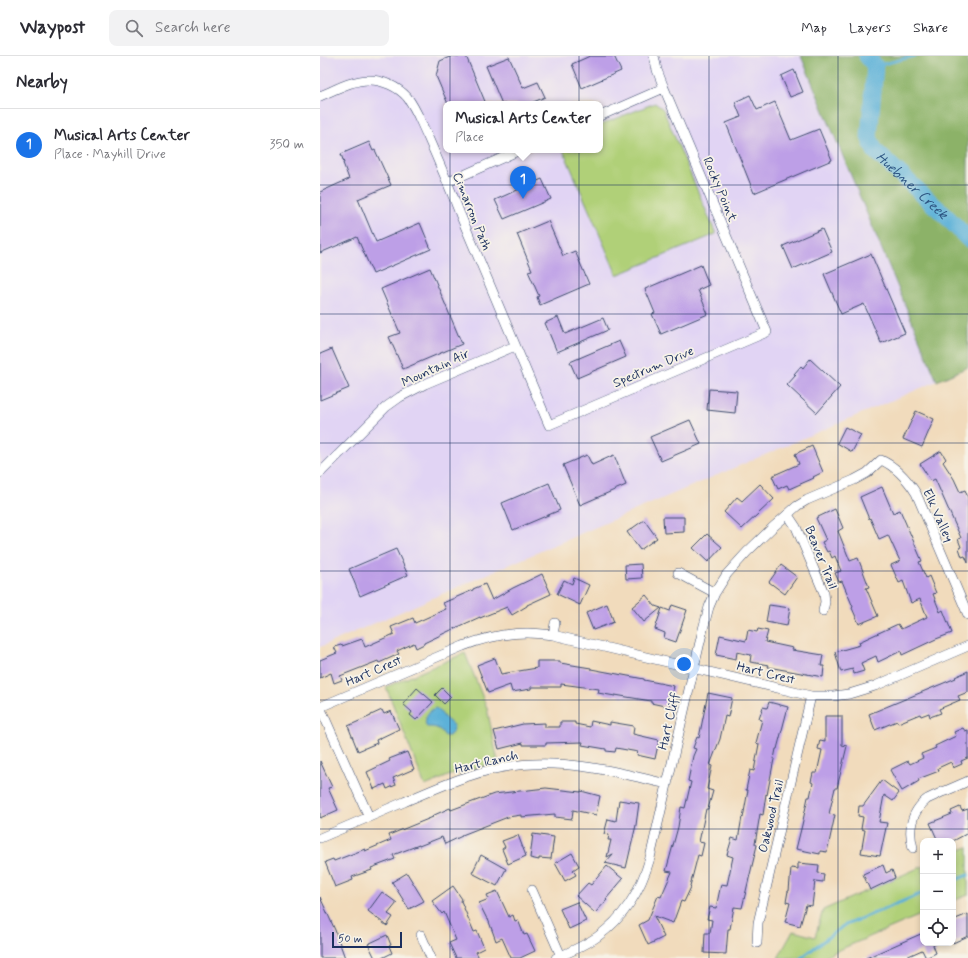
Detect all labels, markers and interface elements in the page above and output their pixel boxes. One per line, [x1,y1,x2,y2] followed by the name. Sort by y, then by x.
[109,10,389,46] search box
[20,15,85,40] text: Waypost
[123,17,145,39] icon: search
[155,18,231,38] text: Search here
[801,19,827,37] text: Map
[849,19,891,37] text: Layers
[913,19,948,37] text: Share
[16,71,68,93] text: Nearby
[443,101,603,153] popup
[455,109,591,129] text: Musical Arts Center
[54,126,190,146] text: Musical Arts Center
[455,129,484,146] text: Place
[26,136,32,153] text: 1
[270,136,304,153] text: 350 m
[54,146,166,163] text: Place · Mayhill Drive
[872,148,952,224] water label: Huebner Creek
[698,155,741,225] street label: Rocky Point
[510,166,536,199] pin: 1
[448,170,495,253] street label: Cimarron Path
[611,343,697,392] street label: Spectrum Drive
[399,345,473,391] street label: Mountain Air
[918,486,957,545] street label: Elk Valley
[800,524,841,592] street label: Beaver Trail
[343,652,404,691] street label: Hart Crest
[674,654,694,674] your location
[735,658,797,689] street label: Hart Crest
[655,691,684,752] street label: Hart Cliff
[453,747,520,778] street label: Hart Ranch
[755,778,788,854] street label: Oakwood Trail
[920,838,956,946] map controls
[920,838,956,874] button: +
[920,874,956,910] button: −
[920,910,956,946] button: locate
[332,930,402,949] scale bar
[338,932,363,946] text: 50 m

